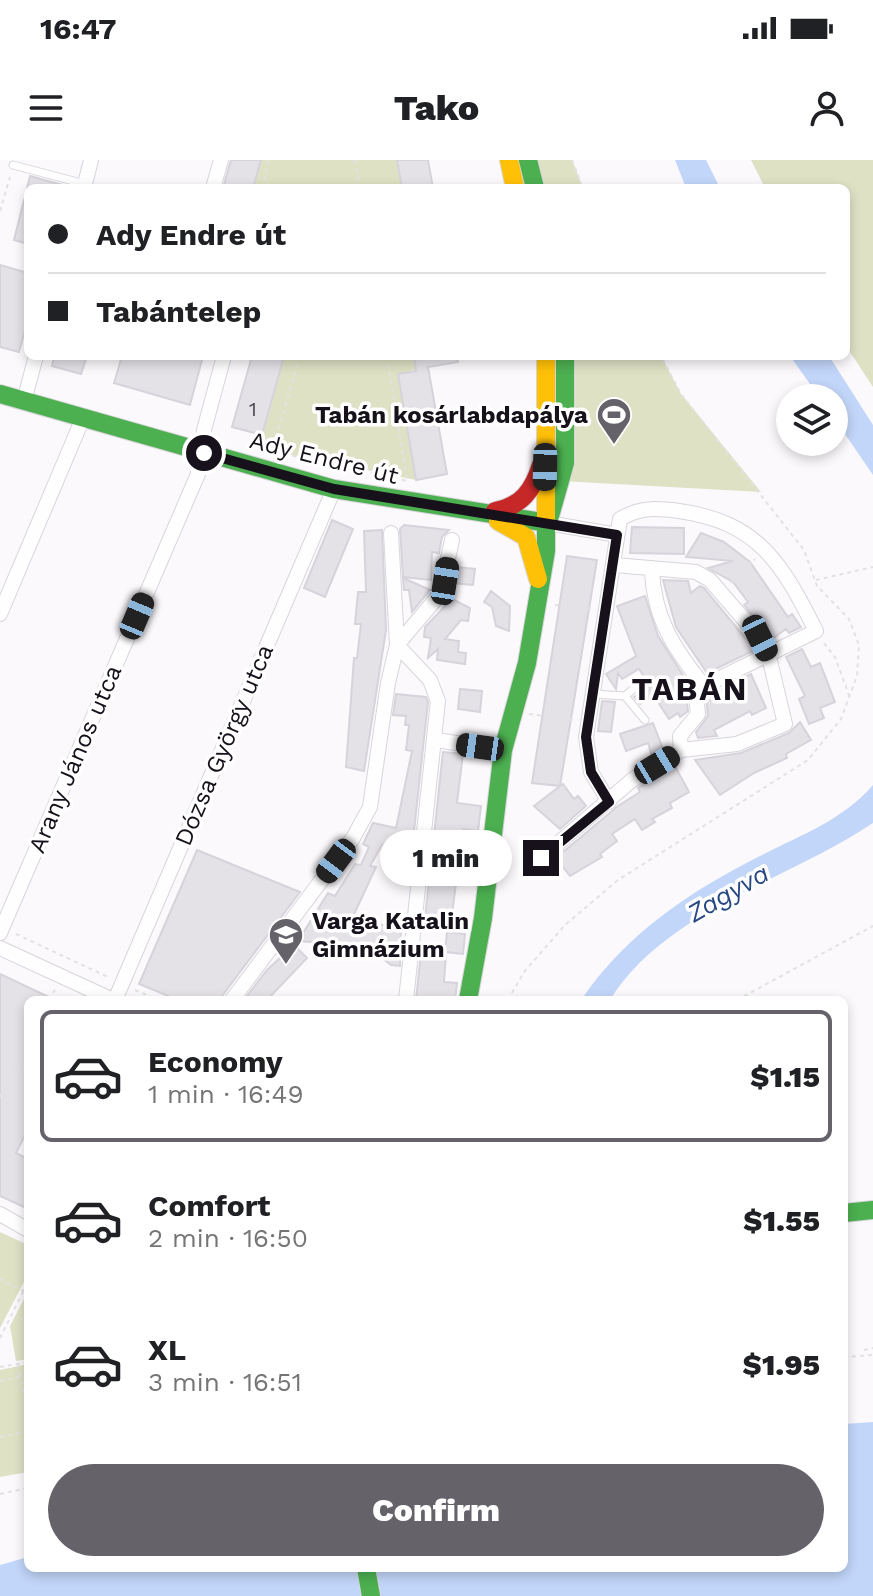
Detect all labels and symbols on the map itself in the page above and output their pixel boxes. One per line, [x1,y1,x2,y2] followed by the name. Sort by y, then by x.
[595,396,633,446] sports icon: Tabán kosárlabdapálya
[249,397,257,421] house number: 1
[315,401,588,429] place label: Tabán kosárlabdapálya
[247,426,401,490] street label: Ady Endre út
[186,435,222,471] route start
[533,443,557,491] car
[429,555,461,607] car
[117,589,157,643] car
[739,611,781,665] car
[169,640,279,850] street label: Dózsa György utca
[23,661,127,857] street label: Arany János utca
[631,670,749,708] district label: TABÁN
[455,732,505,762] car
[630,742,684,788] car
[381,830,513,886] callout: 1 min
[312,835,360,887] car
[523,840,559,876] route end
[681,858,774,929] water label: Zagyva
[312,907,469,963] place label: Varga Katalin Gimnázium
[267,916,305,966] school or university icon: Varga Katalin Gimnázium

